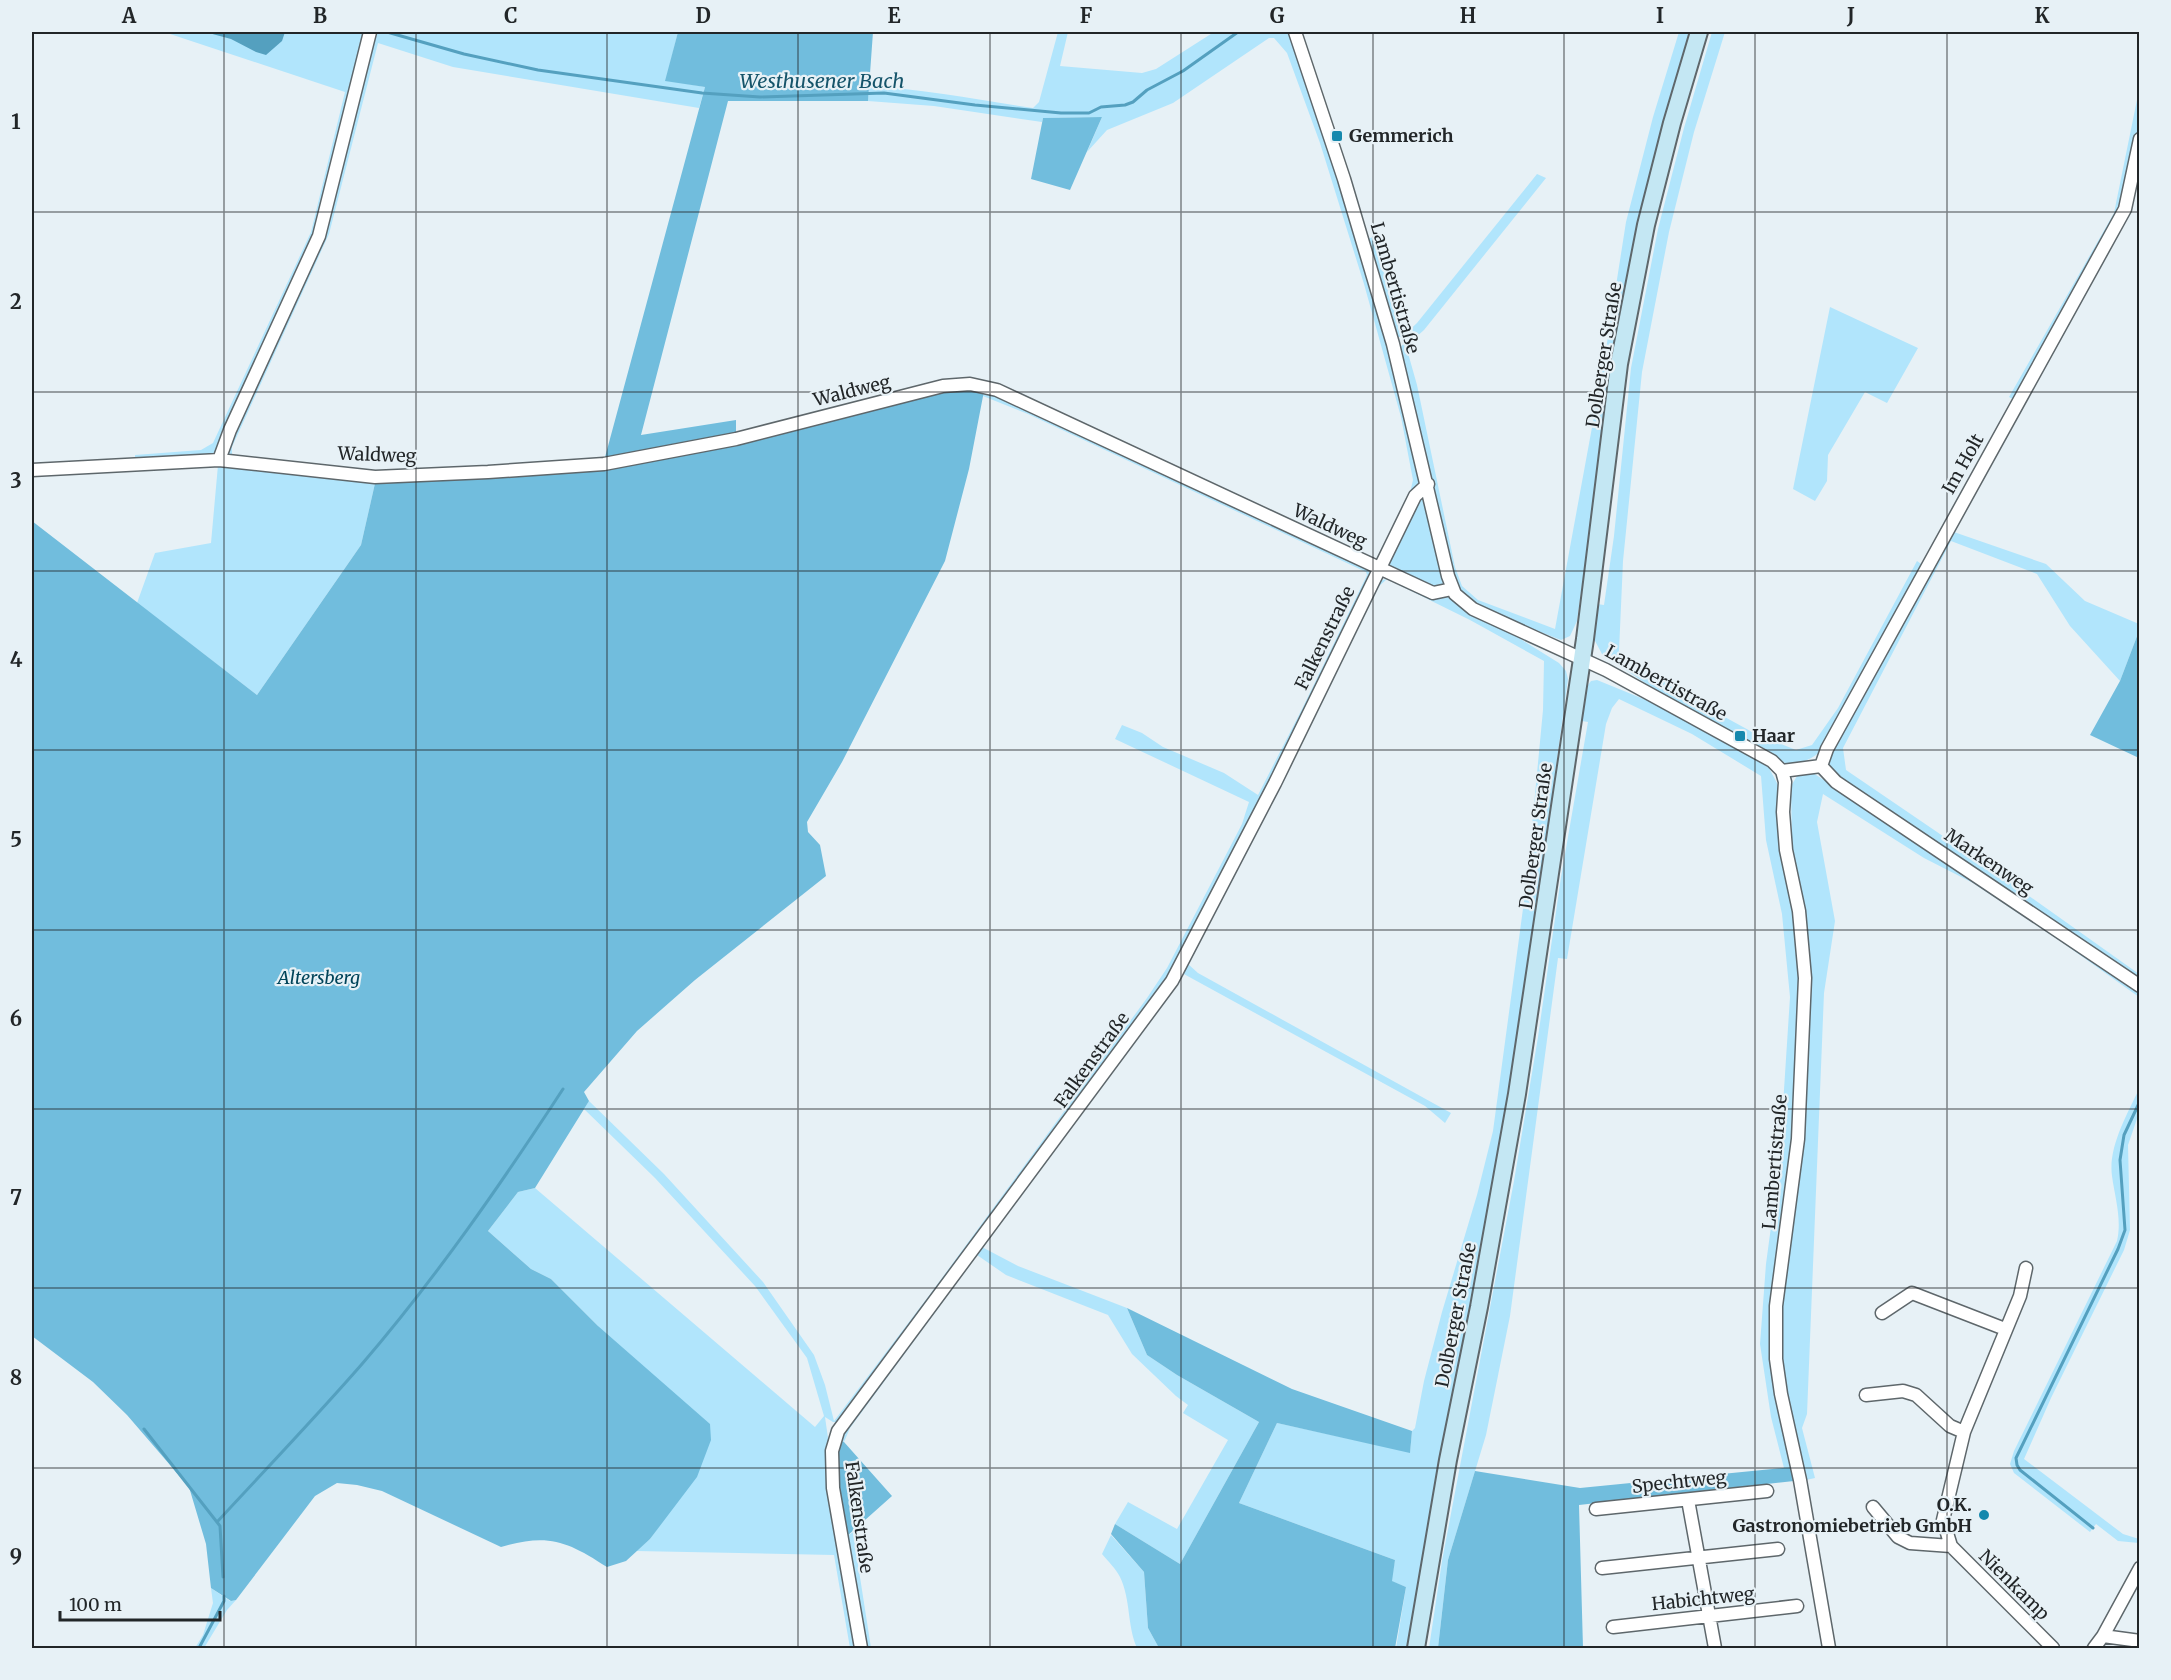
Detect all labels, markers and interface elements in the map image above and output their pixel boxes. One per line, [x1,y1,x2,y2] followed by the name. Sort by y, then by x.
[121,3,137,28] text: A
[313,3,327,28] text: B
[504,3,518,28] text: C
[695,3,711,28] text: D
[887,3,901,28] text: E
[1080,3,1093,28] text: F
[1270,3,1285,28] text: G
[1460,3,1476,28] text: H
[1656,3,1664,28] text: I
[1846,3,1855,28] text: J
[2035,3,2050,28] text: K
[740,68,904,93] water label: Westhusener Bach
[11,109,21,134] text: 1
[1349,124,1454,147] place label: Gemmerich
[1330,129,1344,143] marker: Gemmerich
[1366,219,1425,356] street label: Lambertistraße
[1581,280,1626,429] street label: Dolberger Straße
[10,289,22,314] text: 2
[810,370,893,411] street label: Waldweg
[1937,430,1988,498] street label: Im Holt
[336,442,417,467] street label: Waldweg
[10,468,22,493] text: 3
[1289,498,1371,553] street label: Waldweg
[1289,582,1360,694] street label: Falkenstraße
[1601,640,1731,726] street label: Lambertistraße
[10,647,23,672] text: 4
[1752,724,1795,747] place label: Haar
[1733,729,1747,743] marker: Haar
[1514,761,1557,910] street label: Dolberger Straße
[1940,823,2038,900] street label: Markenweg
[10,827,22,852] text: 5
[276,966,360,989] park label: Altersberg
[10,1006,22,1031] text: 6
[1049,1007,1134,1112] street label: Falkenstraße
[1757,1093,1792,1231] street label: Lambertistraße
[10,1185,22,1210] text: 7
[1430,1241,1481,1389] street label: Dolberger Straße
[10,1365,22,1390] text: 8
[840,1459,879,1574] street label: Falkenstraße
[1631,1465,1727,1498] street label: Spechtweg
[1732,1493,1972,1537] place label: O.K. Gastronomiebetrieb GmbH
[1977,1508,1991,1522] marker: O.K. Gastronomiebetrieb GmbH
[10,1544,22,1569] text: 9
[1974,1545,2054,1625] street label: Nienkamp
[1650,1582,1756,1615] street label: Habichtweg
[60,1584,220,1622] scale bar
[69,1593,122,1616] text: 100 m

